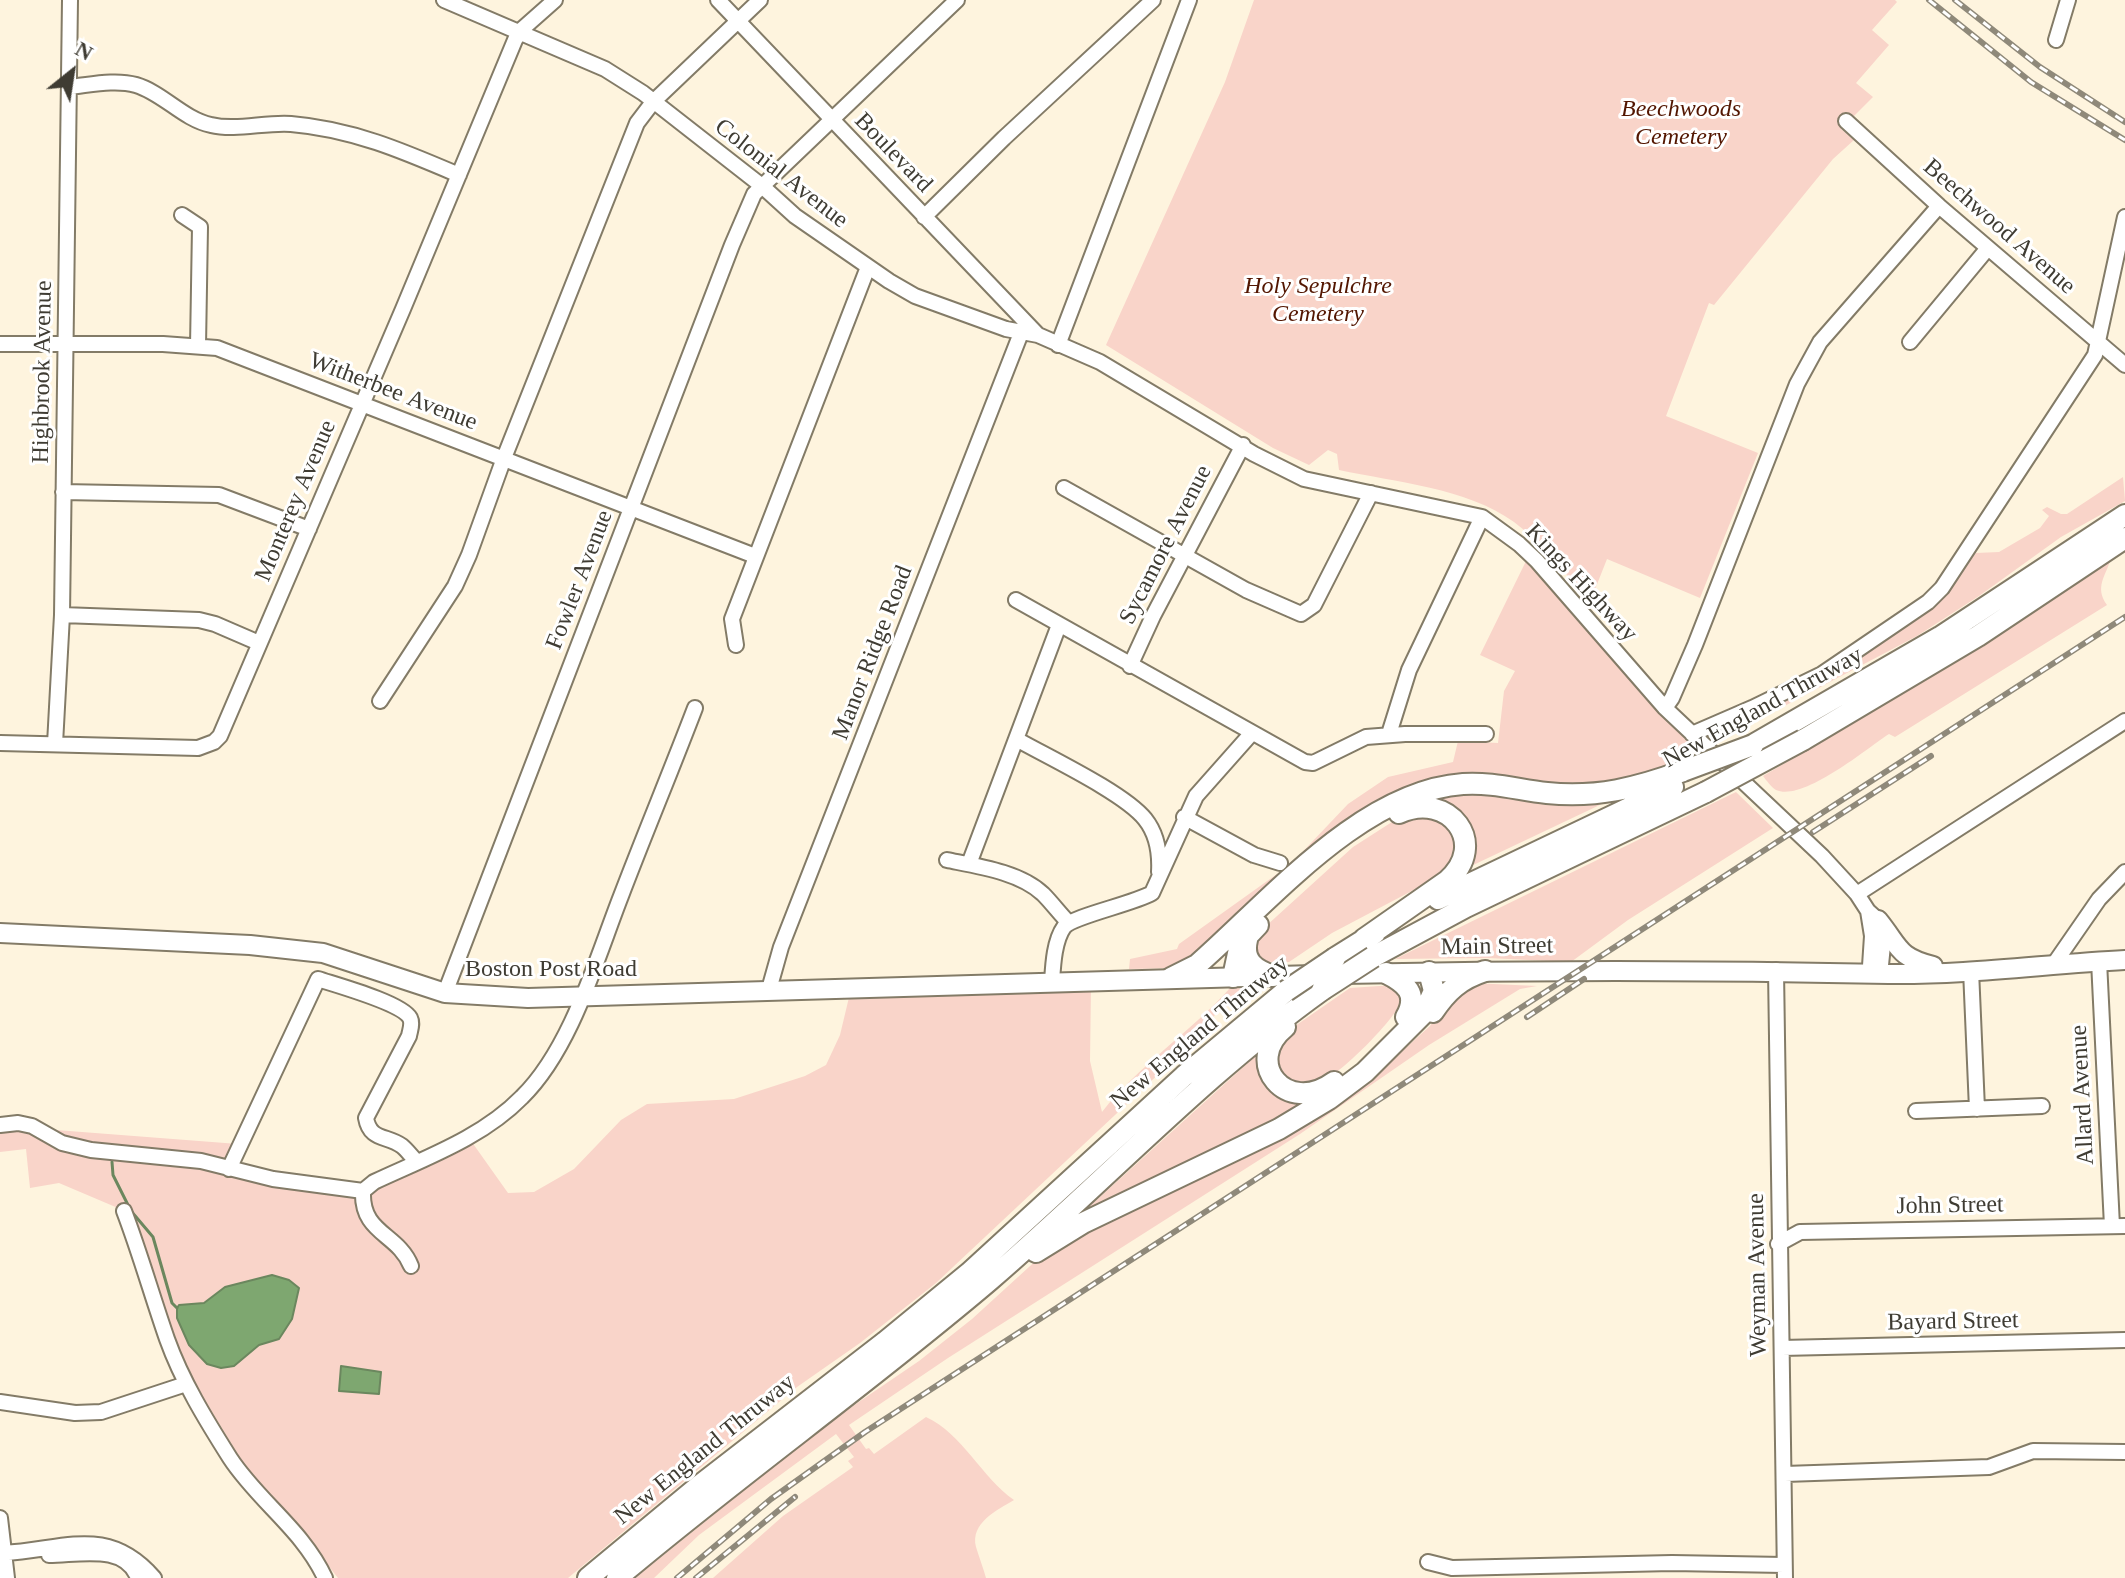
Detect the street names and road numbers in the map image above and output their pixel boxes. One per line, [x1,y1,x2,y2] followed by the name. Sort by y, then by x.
[848,107,938,199] street label: Boulevard
[708,113,854,235] street label: Colonial Avenue
[1917,153,2081,301] street label: Beechwood Avenue
[27,280,59,464] street label: Highbrook Avenue
[305,347,481,437] street label: Witherbee Avenue
[249,416,343,586] street label: Monterey Avenue
[1113,461,1219,629] street label: Sycamore Avenue
[540,506,620,654] street label: Fowler Avenue
[1519,518,1643,648] street label: Kings Highway
[827,562,919,744] street label: Manor Ridge Road
[1658,641,1868,775] street label: New England Thruway
[1440,932,1554,962] street label: Main Street
[1105,950,1295,1116] street label: New England Thruway
[465,956,637,984] street label: Boston Post Road
[2065,1024,2101,1166] street label: Allard Avenue
[1896,1191,2004,1221] street label: John Street
[1742,1193,1774,1357] street label: Weyman Avenue
[1887,1306,2019,1338] street label: Bayard Street
[609,1368,801,1532] street label: New England Thruway

